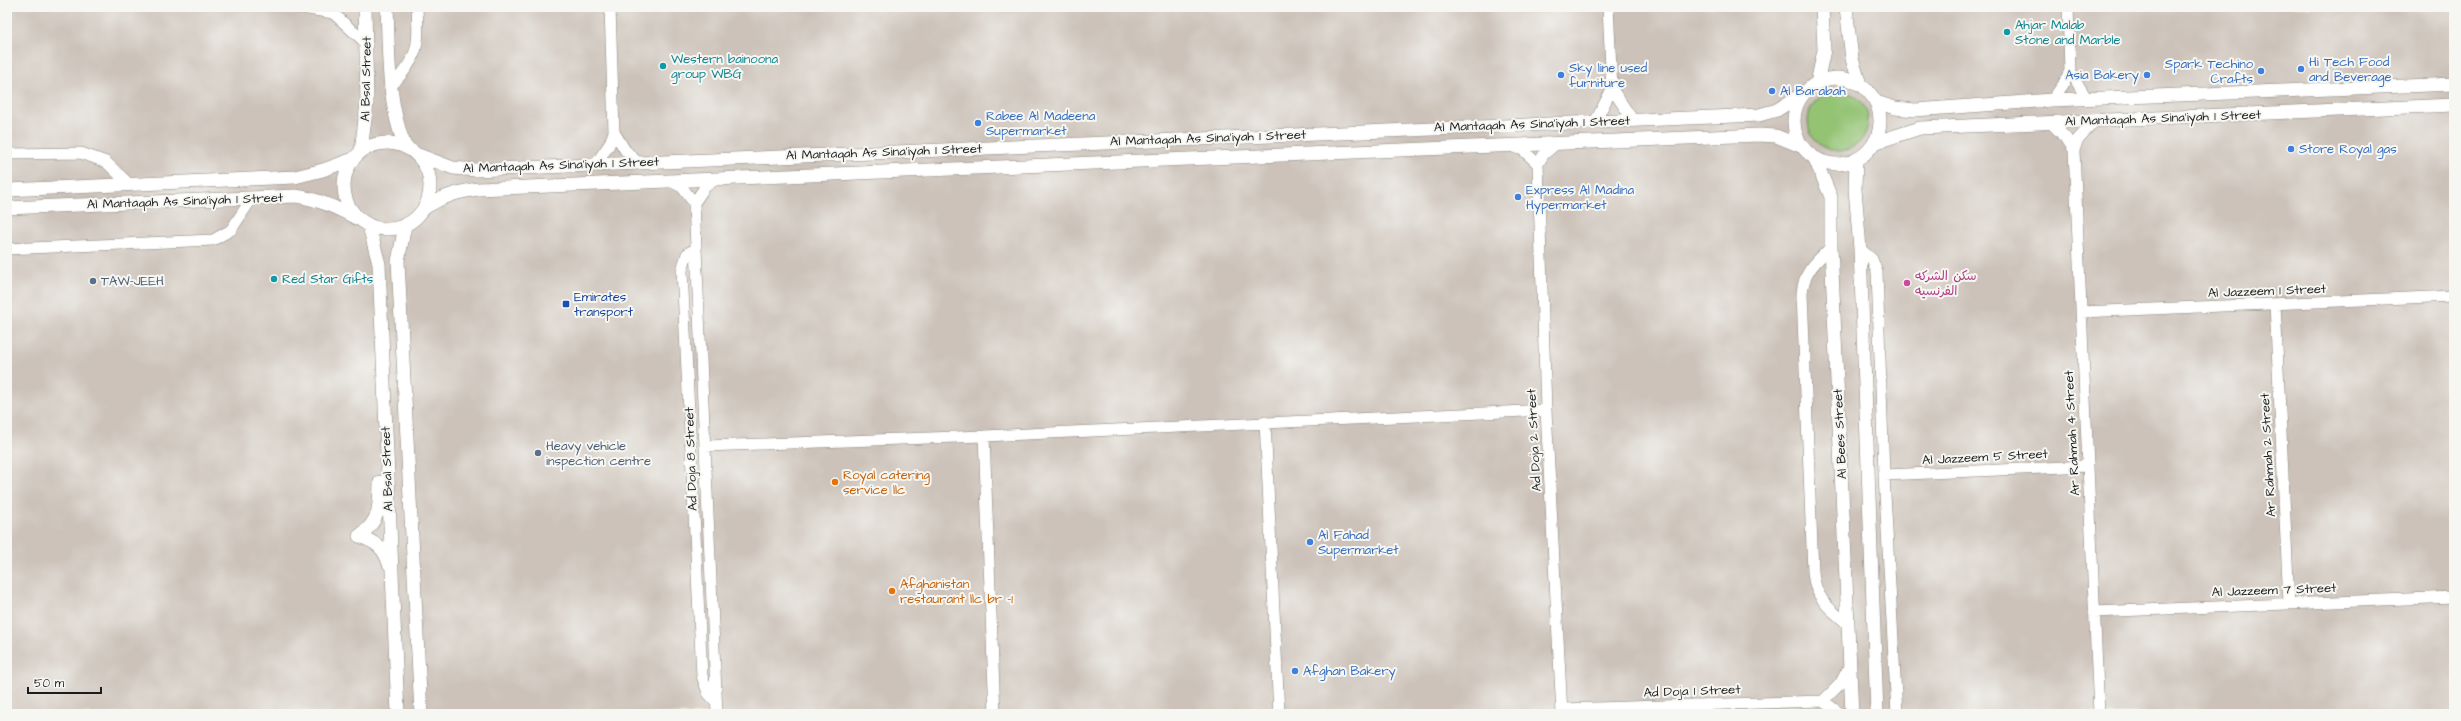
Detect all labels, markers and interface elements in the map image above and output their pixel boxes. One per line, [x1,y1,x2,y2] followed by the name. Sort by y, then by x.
[2015,16,2121,49] place label: Ahjar Malab Stone and Marble
[2002,27,2012,37] marker: Ahjar Malab Stone and Marble
[356,35,376,122] street label: Al Bsal Street
[671,50,778,84] place label: Western bainoona group WBG
[2309,53,2392,87] place label: Hi Tech Food and Beverage
[2165,55,2254,88] place label: Spark Techino Crafts
[1569,59,1648,92] place label: Sky line used furniture
[658,61,668,71] marker: Western bainoona group WBG
[2296,64,2306,74] marker: Hi Tech Food and Beverage
[2065,66,2139,85] place label: Asia Bakery
[2256,66,2266,76] marker: Spark Techino Crafts
[1556,70,1566,80] marker: Sky line used furniture
[2142,70,2152,80] marker: Asia Bakery
[1780,82,1846,100] place label: Al Barabah
[1767,86,1777,96] marker: Al Barabah
[2065,106,2262,131] street label: Al Mantaqah As Sina'iyah 1 Street
[986,107,1096,140] place label: Rabee Al Madeena Supermarket
[1434,112,1631,137] street label: Al Mantaqah As Sina'iyah 1 Street
[973,118,983,128] marker: Rabee Al Madeena Supermarket
[1110,126,1307,151] street label: Al Mantaqah As Sina'iyah 1 Street
[786,140,983,165] street label: Al Mantaqah As Sina'iyah 1 Street
[2299,140,2397,159] place label: Store Royal gas
[2286,144,2296,154] marker: Store Royal gas
[463,153,660,178] street label: Al Mantaqah As Sina'iyah 1 Street
[1526,181,1635,215] place label: Express Al Madina Hypermarket
[87,189,284,214] street label: Al Mantaqah As Sina'iyah 1 Street
[1513,192,1523,202] marker: Express Al Madina Hypermarket
[1915,267,1977,300] place label: سكن الشركه الفرنسيه
[282,270,374,288] place label: Red Star Gifts
[101,272,164,290] place label: TAW-JEEH
[269,274,279,284] marker: Red Star Gifts
[88,276,98,286] marker: TAW-JEEH
[1902,278,1912,288] marker: سكن الشركه الفرنسيه
[2208,280,2327,302] street label: Al Jazzeem 1 Street
[574,288,634,321] place label: Emirates transport
[561,299,571,309] marker: Emirates transport
[2060,369,2084,496] street label: Ar Rahmah 4 Street
[1522,387,1546,492] street label: Ad Doja 2 Street
[1829,387,1851,480] street label: Al Bees Street
[2256,392,2280,517] street label: Ar Rahmah 2 Street
[680,406,702,511] street label: Ad Doja 8 Street
[376,425,397,512] street label: Al Bsal Street
[546,437,651,470] place label: Heavy vehicle inspection centre
[1922,445,2049,469] street label: Al Jazzeem 5 Street
[533,448,543,458] marker: Heavy vehicle inspection centre
[843,466,930,499] place label: Royal catering service llc
[830,477,840,487] marker: Royal catering service llc
[1318,526,1399,559] place label: Al Fahad Supermarket
[1305,537,1315,547] marker: Al Fahad Supermarket
[900,575,1013,608] place label: Afghanistan restaurant llc br -1
[2211,579,2337,601] street label: Al Jazzeem 7 Street
[887,586,897,596] marker: Afghanistan restaurant llc br -1
[1303,662,1396,681] place label: Afghan Bakery
[1290,666,1300,676] marker: Afghan Bakery
[28,669,101,695] scale bar
[34,675,65,692] text: 50 m
[1643,680,1742,702] street label: Ad Doja 1 Street

